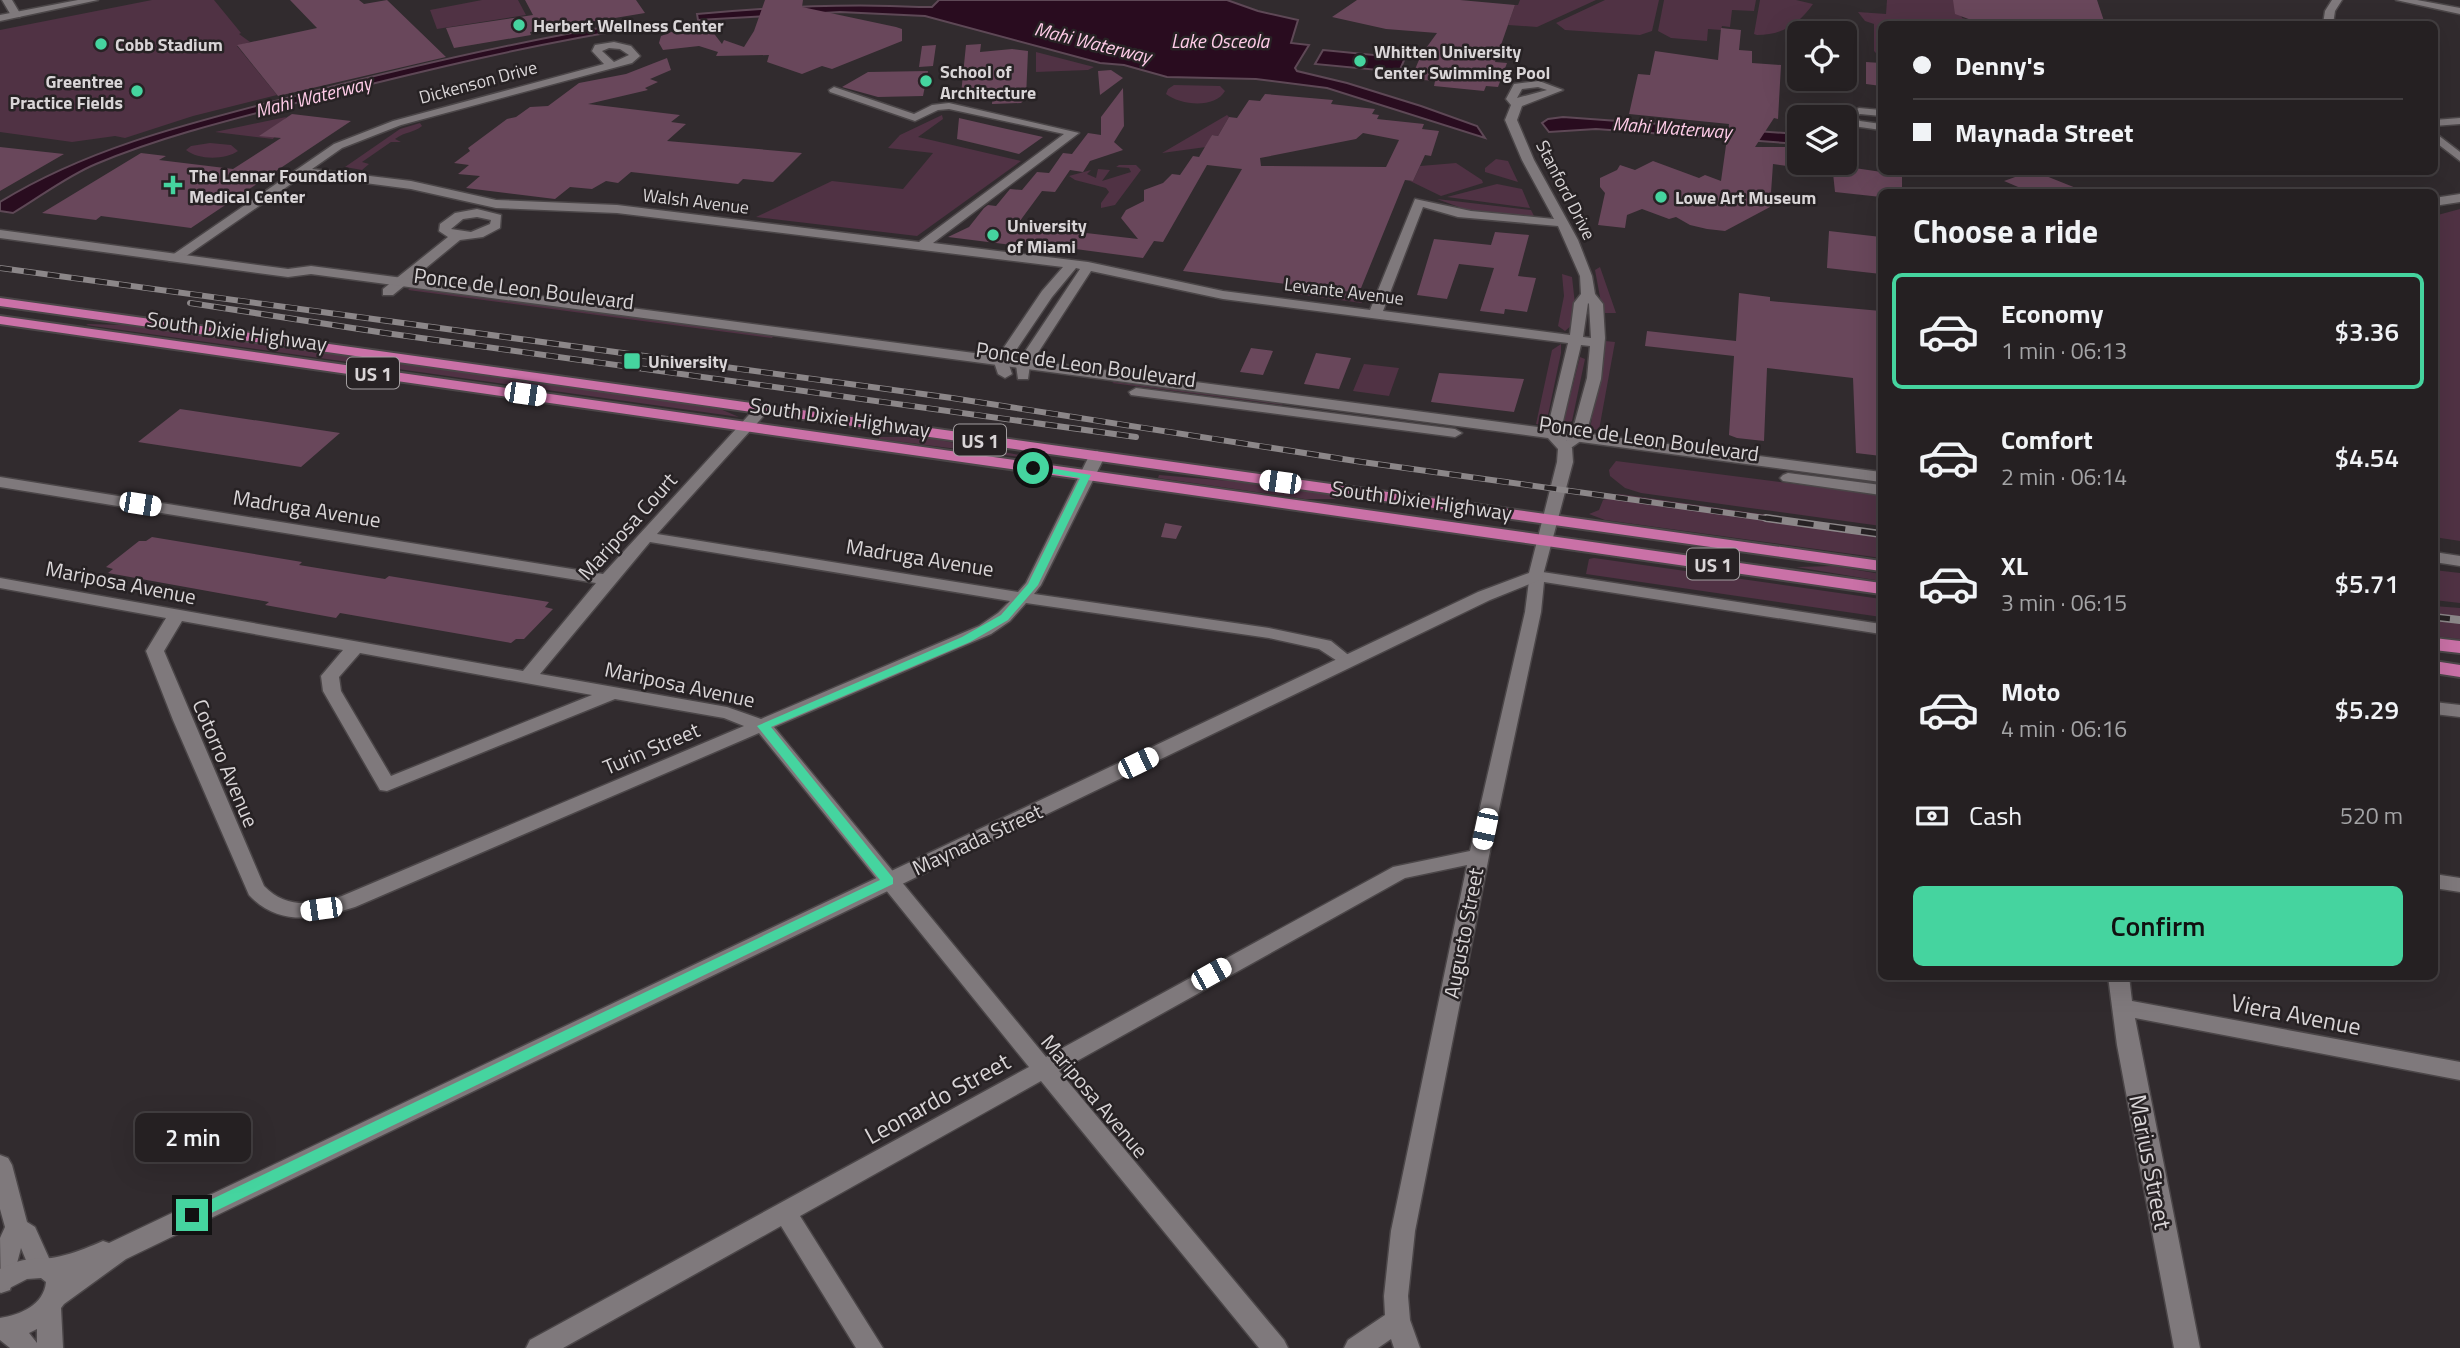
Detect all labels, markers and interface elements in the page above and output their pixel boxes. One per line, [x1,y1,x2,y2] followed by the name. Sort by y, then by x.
[533,12,724,39] place label: Herbert Wellness Center
[1032,13,1157,71] water label: Mahi Waterway
[511,17,527,33] marker: Herbert Wellness Center
[1787,21,1857,175] map controls
[1787,21,1857,91] button: locate
[1171,26,1271,55] water label: Lake Osceola
[115,31,223,58] place label: Cobb Stadium
[93,36,109,52] marker: Cobb Stadium
[1374,38,1550,86] place label: Whitten University Center Swimming Pool
[1955,46,2045,85] text: Denny's
[416,53,540,111] street label: Dickenson Drive
[1352,53,1368,69] marker: Whitten University Center Swimming Pool
[940,58,1036,106] place label: School of Architecture
[252,67,377,125] water label: Mahi Waterway
[10,68,123,116] place label: Greentree Practice Fields
[918,73,934,89] marker: School of Architecture
[129,83,145,99] marker: Greentree Practice Fields
[1787,105,1857,175] button: layers
[1611,108,1735,146] water label: Mahi Waterway
[1955,113,2134,152] text: Maynada Street
[1529,135,1603,245] street label: Stanford Drive
[189,162,368,210] place label: The Lennar Foundation Medical Center
[163,175,183,195] marker: The Lennar Foundation Medical Center
[641,181,751,221] street label: Walsh Avenue
[1675,184,1816,211] place label: Lowe Art Museum
[1653,189,1669,205] marker: Lowe Art Museum
[1913,207,2098,255] text: Choose a ride
[1007,212,1087,260] place label: University of Miami
[985,227,1001,243] marker: University of Miami
[412,259,636,317] street label: Ponce de Leon Boulevard
[1283,270,1405,312] street label: Levante Avenue
[2001,294,2103,333] text: Economy
[1917,300,1980,363] icon: car
[145,303,329,359] street label: South Dixie Highway
[2335,312,2399,351] text: $3.36
[974,333,1198,395] street label: Ponce de Leon Boulevard
[2001,333,2127,368] text: 1 min · 06:13
[648,348,728,375] place label: University
[622,351,642,371] marker: University
[347,358,399,388] road number: US 1
[503,381,548,407] car
[748,389,932,445] street label: South Dixie Highway
[1537,407,1761,469] street label: Ponce de Leon Boulevard
[2001,420,2093,459] text: Comfort
[954,424,1006,456] road number: US 1
[1917,426,1980,489] icon: car
[2335,438,2399,477] text: $4.54
[1017,452,1049,484] route start
[2001,459,2127,494] text: 2 min · 06:14
[570,465,685,587] street label: Mariposa Court
[1258,469,1303,495] car
[1330,472,1514,528] street label: South Dixie Highway
[231,481,383,535] street label: Madruga Avenue
[118,490,163,518] car
[844,530,996,584] street label: Madruga Avenue
[2001,546,2028,585] text: XL
[1687,548,1739,580] road number: US 1
[43,552,199,612] street label: Mariposa Avenue
[1917,552,1980,615] icon: car
[2335,564,2399,603] text: $5.71
[2001,585,2127,620] text: 3 min · 06:15
[602,652,758,716] street label: Mariposa Avenue
[2001,672,2060,711] text: Moto
[1917,678,1980,741] icon: car
[2335,690,2399,729] text: $5.29
[185,694,267,832] street label: Cotorro Avenue
[2001,711,2127,746] text: 4 min · 06:16
[598,713,705,783] street label: Turin Street
[1115,744,1162,782] car
[907,795,1048,883] street label: Maynada Street
[1969,796,2022,835] text: Cash
[1913,797,1951,835] icon: cash
[2340,798,2403,833] text: 520 m
[1471,806,1500,852] car
[1435,864,1491,1001] street label: Augusto Street
[1913,886,2403,966] button: Confirm
[299,896,344,922] car
[1188,955,1235,993] car
[2228,984,2364,1044] street label: Viera Avenue
[1034,1027,1156,1165] street label: Mariposa Avenue
[858,1043,1017,1153] street label: Leonardo Street
[2120,1091,2182,1233] street label: Marius Street
[134,1114,250,1162] callout: 2 min
[165,1120,221,1155] text: 2 min
[176,1199,208,1231] route end

